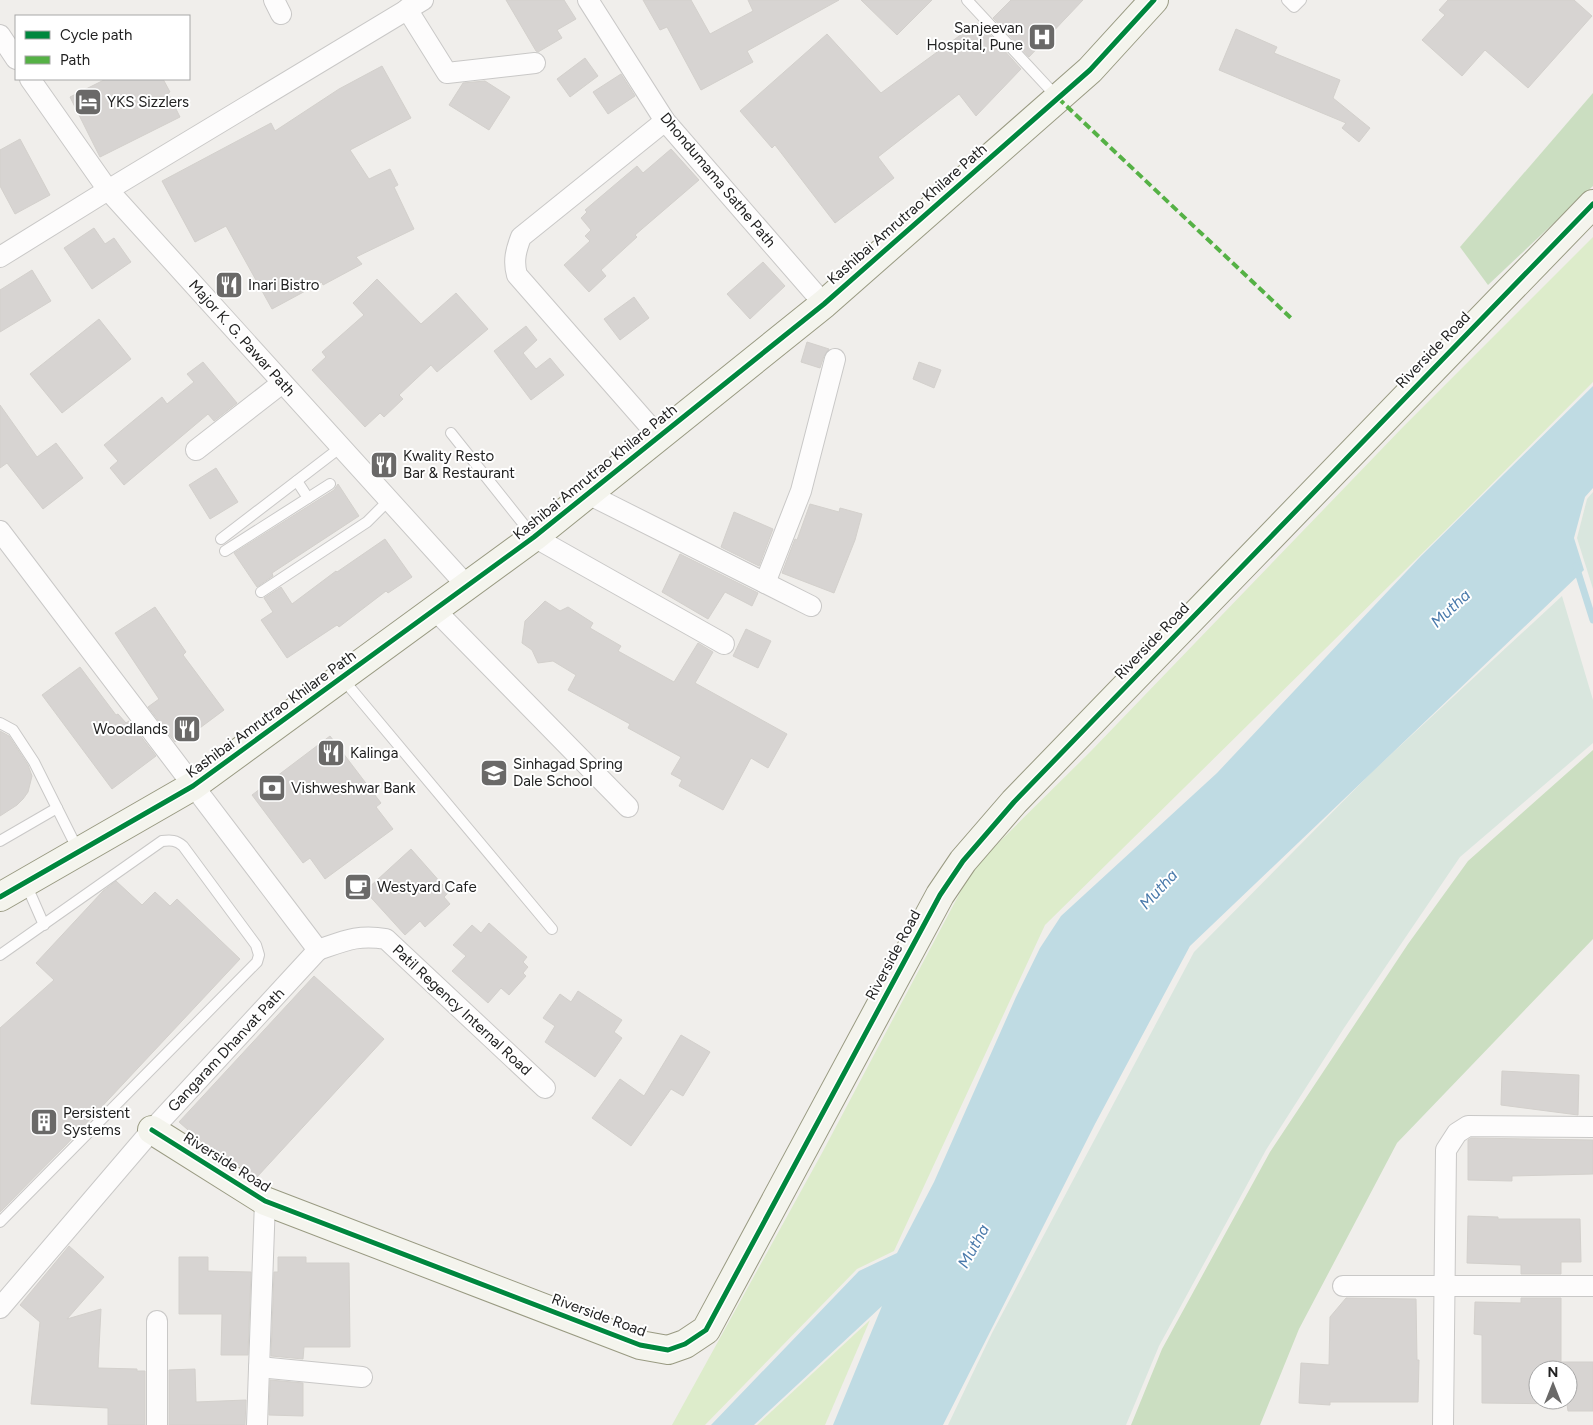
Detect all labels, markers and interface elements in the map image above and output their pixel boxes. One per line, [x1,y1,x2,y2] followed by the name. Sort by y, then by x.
[15,15,190,80] legend
[926,19,1023,54] place label: Sanjeevan Hospital, Pune
[1027,22,1057,52] hospital icon: Sanjeevan Hospital, Pune
[60,26,132,44] text: Cycle path
[60,51,90,69] text: Path
[73,87,103,117] hotel icon: YKS Sizzlers
[107,93,189,111] place label: YKS Sizzlers
[656,109,780,251] street label: Dhondumama Sathe Path
[824,140,990,288] street label: Kashibai Amrutrao Khilare Path
[214,270,244,300] restaurant icon: Inari Bistro
[185,276,299,400] street label: Major K. G. Pawar Path
[248,276,320,294] place label: Inari Bistro
[1392,308,1474,392] street label: Riverside Road
[510,400,680,544] street label: Kashibai Amrutrao Khilare Path
[403,447,515,482] place label: Kwality Resto Bar & Restaurant
[369,450,399,480] restaurant icon: Kwality Resto Bar & Restaurant
[1427,585,1474,631] water label: Mutha
[1111,599,1193,683] street label: Riverside Road
[183,646,359,782] street label: Kashibai Amrutrao Khilare Path
[172,714,202,744] restaurant icon: Woodlands
[93,720,168,738] place label: Woodlands
[316,738,346,768] restaurant icon: Kalinga
[350,744,398,762] place label: Kalinga
[513,755,623,790] place label: Sinhagad Spring Dale School
[479,758,509,788] school or university icon: Sinhagad Spring Dale School
[257,773,287,803] bank icon: Vishweshwar Bank
[291,779,416,797] place label: Vishweshwar Bank
[1135,866,1181,913] water label: Mutha
[343,872,373,902] cafe icon: Westyard Cafe
[377,878,477,896] place label: Westyard Cafe
[862,907,924,1003] street label: Riverside Road
[389,941,535,1079] street label: Patil Regency Internal Road
[164,984,288,1116] street label: Gangaram Dhanvat Path
[63,1104,130,1139] place label: Persistent Systems
[29,1107,59,1137] building icon: Persistent Systems
[180,1128,274,1196] street label: Riverside Road
[954,1221,993,1271] water label: Mutha
[549,1290,649,1340] street label: Riverside Road
[1528,1360,1578,1410] north arrow
[1548,1364,1558,1381] text: N

